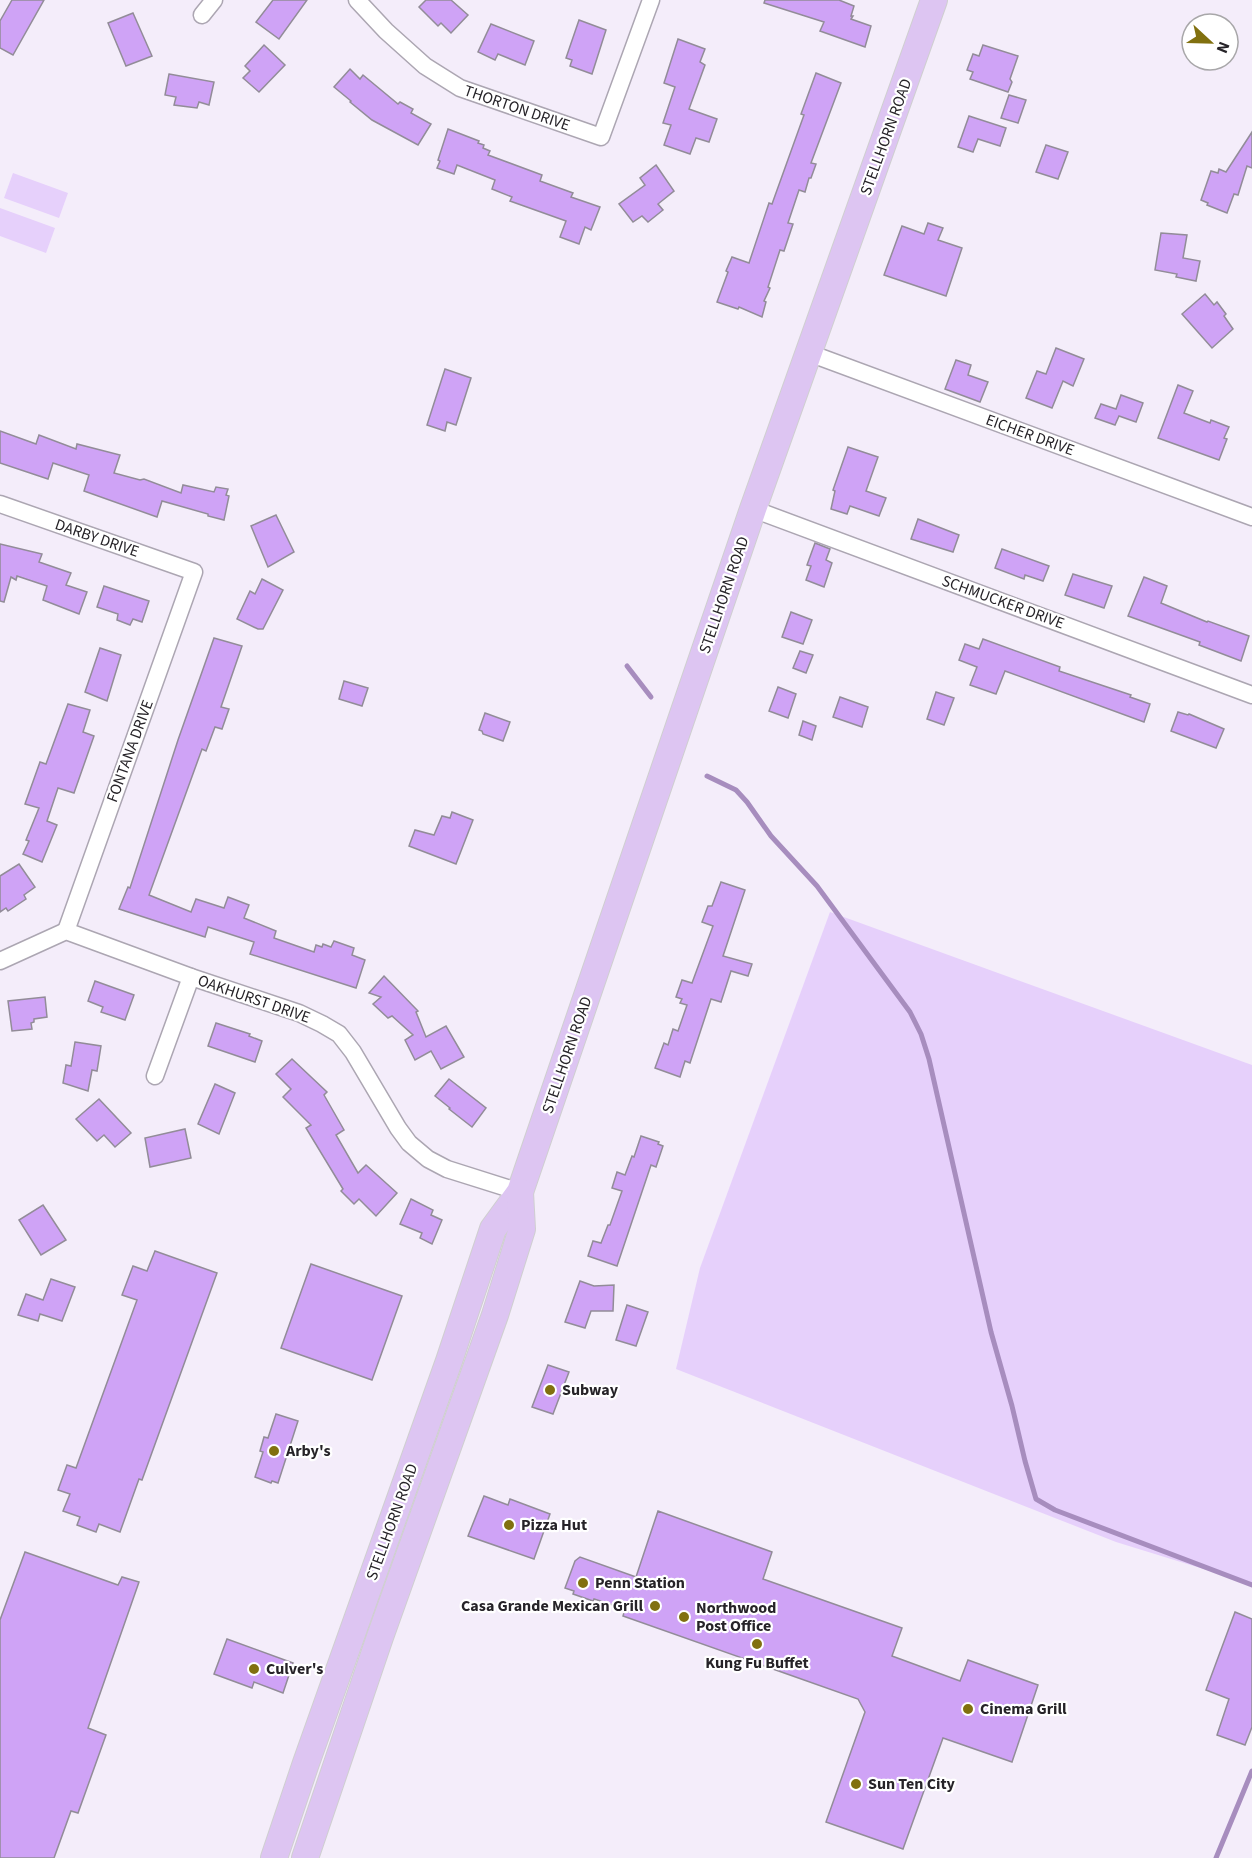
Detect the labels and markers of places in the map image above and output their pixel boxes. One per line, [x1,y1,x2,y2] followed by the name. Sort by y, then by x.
[562,1379,619,1401] place label: Subway
[543,1383,557,1397] marker: Subway
[285,1440,330,1462] place label: Arby's
[267,1444,281,1458] marker: Arby's
[521,1514,587,1536] place label: Pizza Hut
[502,1518,516,1532] marker: Pizza Hut
[595,1572,685,1594] place label: Penn Station
[576,1576,590,1590] marker: Penn Station
[461,1595,643,1617] place label: Casa Grande Mexican Grill
[696,1597,776,1637] place label: Northwood Post Office
[648,1599,662,1613] marker: Casa Grande Mexican Grill
[677,1610,691,1624] marker: Northwood Post Office
[750,1637,764,1651] marker: Kung Fu Buffet
[705,1652,809,1674] place label: Kung Fu Buffet
[266,1658,323,1680] place label: Culver's
[247,1662,261,1676] marker: Culver's
[980,1698,1067,1720] place label: Cinema Grill
[961,1702,975,1716] marker: Cinema Grill
[868,1773,956,1795] place label: Sun Ten City
[849,1777,863,1791] marker: Sun Ten City

